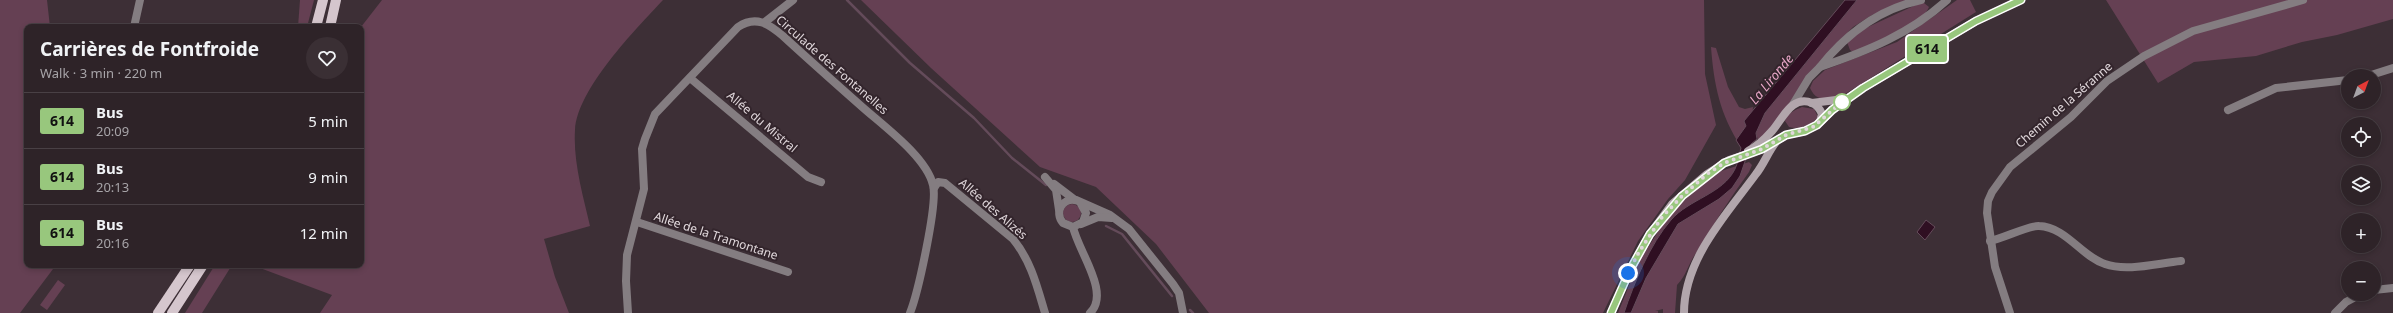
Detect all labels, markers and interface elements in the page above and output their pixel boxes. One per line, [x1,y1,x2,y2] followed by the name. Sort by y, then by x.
[773,11,892,118] street label: Circulade des Fontanelles
[40,36,259,62] text: Carrières de Fontfroide
[1904,36,1950,62] line badge: 614
[306,37,348,79] button: heart
[1915,39,1939,58] text: 614
[1745,50,1798,108] water label: La Lironde
[2012,58,2116,151] street label: Chemin de la Séranne
[40,64,162,82] text: Walk · 3 min · 220 m
[2341,69,2381,109] north arrow
[2341,69,2381,301] map controls
[724,87,801,156] street label: Allée du Mistral
[1833,93,1851,111] unlabelled marker
[96,102,123,122] text: Bus
[50,111,74,130] text: 614
[308,111,348,131] text: 5 min
[2341,117,2381,157] button: locate
[96,122,129,140] text: 20:09
[96,158,123,178] text: Bus
[2341,165,2381,205] button: layers
[50,167,74,186] text: 614
[308,167,348,187] text: 9 min
[955,174,1031,243] street label: Allée des Alizés
[96,178,129,196] text: 20:13
[652,207,781,264] street label: Allée de la Tramontane
[2341,213,2381,253] button: +
[96,214,123,234] text: Bus
[50,223,74,242] text: 614
[300,223,348,243] text: 12 min
[96,234,129,252] text: 20:16
[2341,261,2381,301] button: −
[1618,263,1638,283] your location

